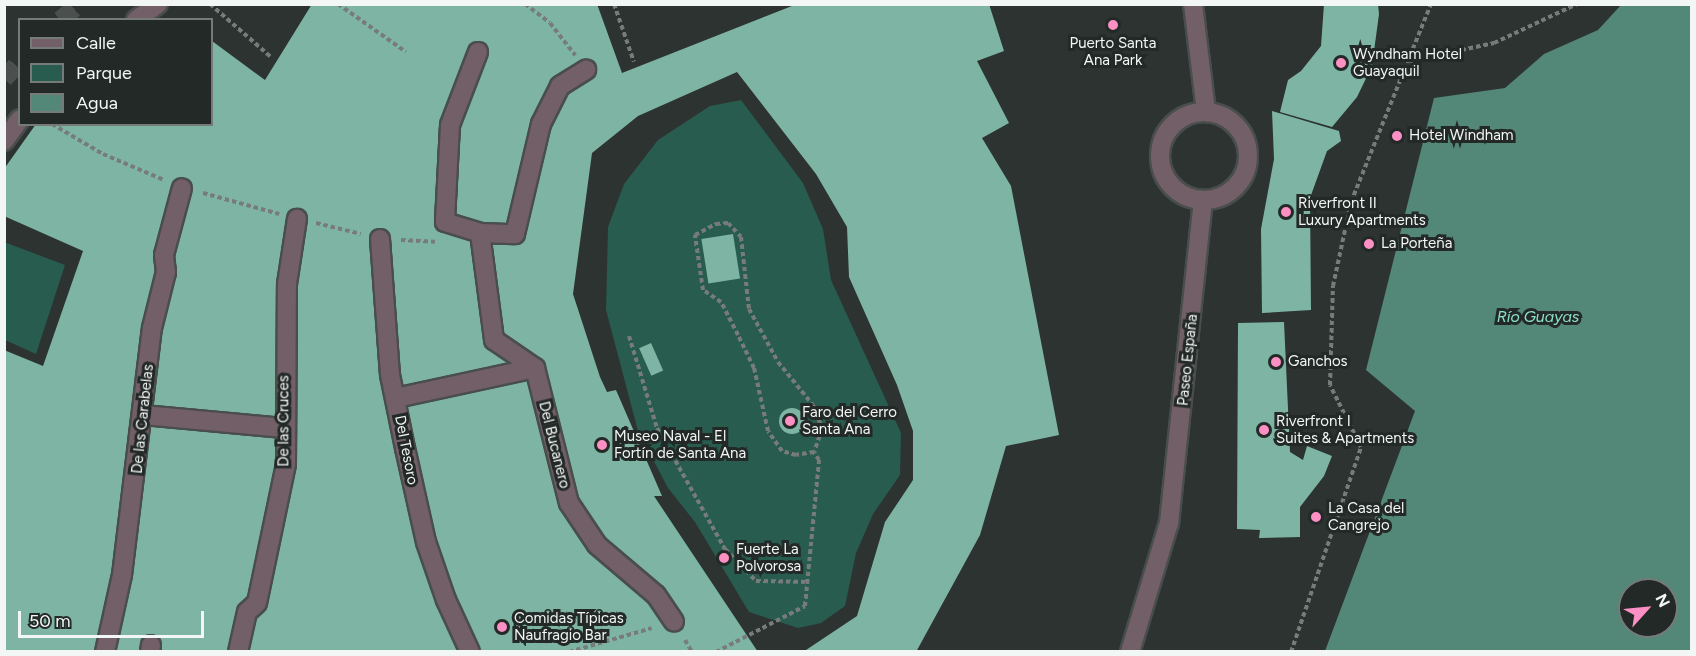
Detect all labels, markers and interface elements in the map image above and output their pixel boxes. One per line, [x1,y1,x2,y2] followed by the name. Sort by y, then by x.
[18,18,213,126] legend
[1106,18,1120,32] marker: Puerto Santa Ana Park
[76,32,116,54] text: Calle
[1070,34,1156,69] place label: Puerto Santa Ana Park
[1353,45,1462,80] place label: Wyndham Hotel Guayaquil
[1334,56,1348,70] marker: Wyndham Hotel Guayaquil
[76,62,132,84] text: Parque
[76,92,118,114] text: Agua
[1409,127,1514,145] place label: Hotel Windham
[1390,129,1404,143] marker: Hotel Windham
[1298,194,1426,229] place label: Riverfront II Luxury Apartments
[1279,205,1293,219] marker: Riverfront II Luxury Apartments
[1381,235,1452,253] place label: La Porteña
[1362,237,1376,251] marker: La Porteña
[1497,307,1579,327] water label: Río Guayas
[1174,313,1202,407] street label: Paseo España
[1288,353,1348,371] place label: Ganchos
[1269,355,1283,369] marker: Ganchos
[128,363,158,475] street label: De las Carabelas
[275,375,293,467] street label: De las Cruces
[534,400,574,490] street label: Del Bucanero
[802,403,897,438] place label: Faro del Cerro Santa Ana
[1276,412,1414,447] place label: Riverfront I Suites & Apartments
[390,414,422,486] street label: Del Tesoro
[783,414,797,428] marker: Faro del Cerro Santa Ana
[1257,423,1271,437] marker: Riverfront I Suites & Apartments
[614,427,746,462] place label: Museo Naval - El Fortín de Santa Ana
[595,438,609,452] marker: Museo Naval - El Fortín de Santa Ana
[1328,499,1404,534] place label: La Casa del Cangrejo
[1309,510,1323,524] marker: La Casa del Cangrejo
[736,540,801,575] place label: Fuerte La Polvorosa
[717,551,731,565] marker: Fuerte La Polvorosa
[1618,578,1678,638] north arrow
[1651,591,1674,610] text: N
[21,599,207,637] scale bar
[514,609,624,644] place label: Comidas Típicas Naufragio Bar
[29,610,71,632] text: 50 m
[495,620,509,634] marker: Comidas Típicas Naufragio Bar

